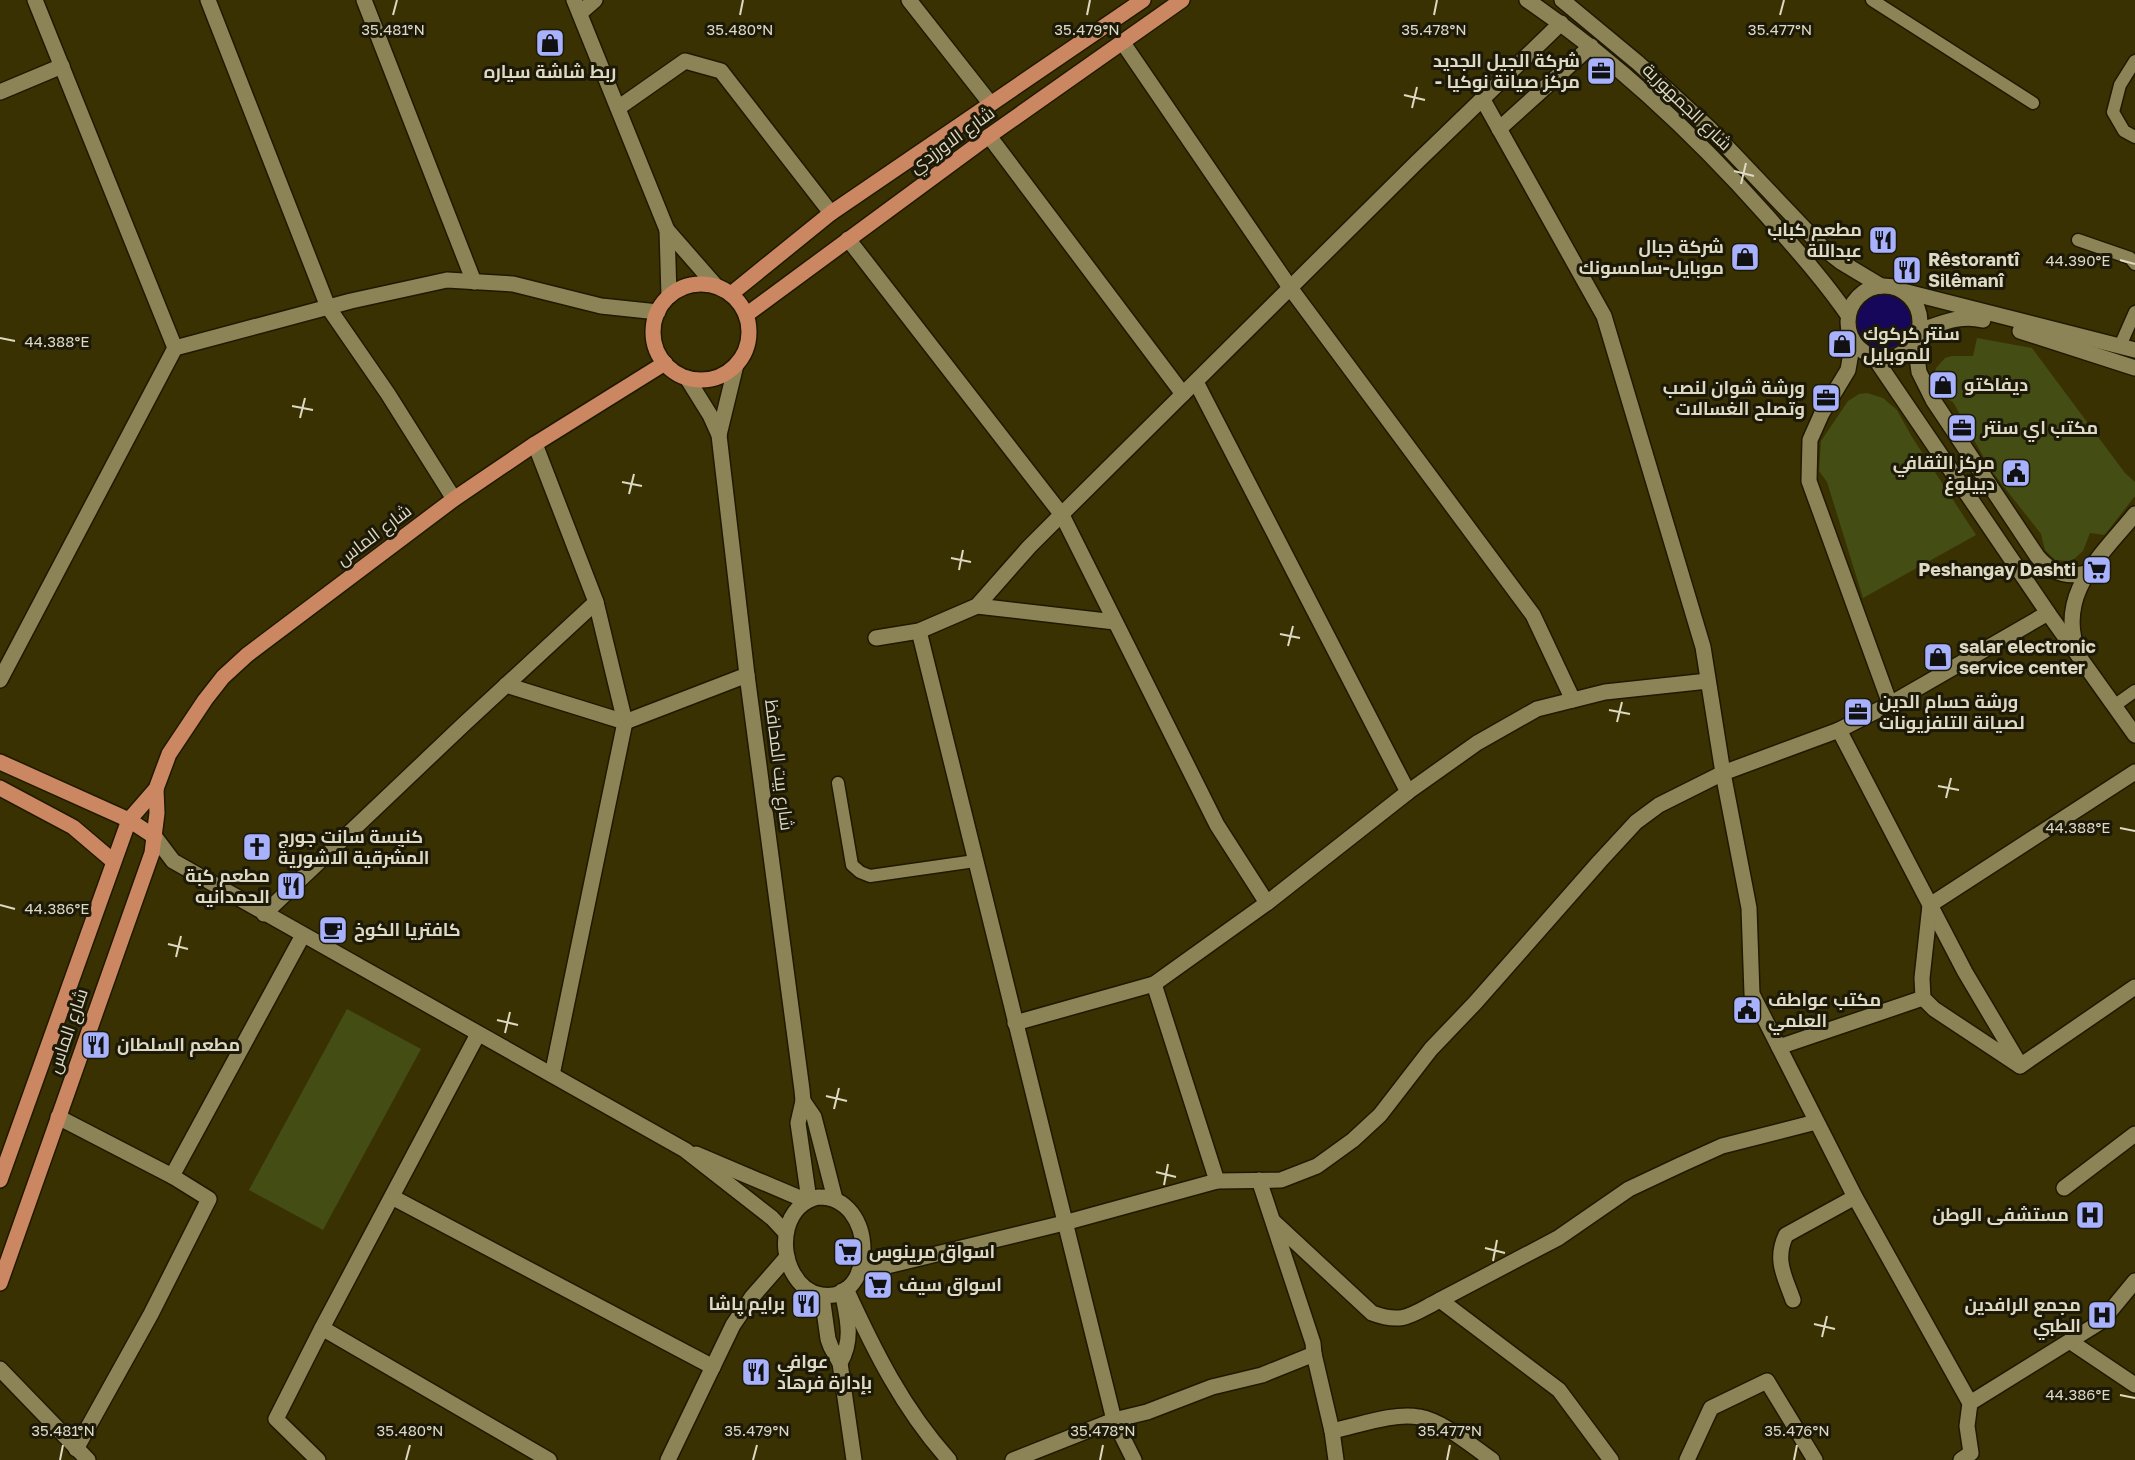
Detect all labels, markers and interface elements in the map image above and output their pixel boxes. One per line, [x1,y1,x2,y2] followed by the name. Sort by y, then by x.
[361,20,425,38] text: 35.481°N
[707,20,773,38] text: 35.480°N
[1054,20,1120,38] text: 35.479°N
[1401,20,1467,38] text: 35.478°N
[1748,20,1812,38] text: 35.477°N
[534,27,566,59] shop icon: ربط شاشة سياره
[1433,49,1580,93] place label: شركة الجيل الجديد - مركز صيانة نوكيا
[1585,55,1617,87] office icon: شركة الجيل الجديد - مركز صيانة نوكيا
[1637,58,1737,156] street label: شارع الجمهورية
[484,60,616,82] place label: ربط شاشة سياره
[905,101,1001,181] street label: شارع الاورزدي
[1767,218,1862,261] place label: مطعم كباب عبداللة
[1867,224,1899,256] restaurant icon: مطعم كباب عبداللة
[1579,235,1724,279] place label: شركة جبال موبايل-سامسونك
[1729,241,1761,273] shop icon: شركة جبال موبايل-سامسونك
[1928,248,2020,291] place label: Rêstorantî Silêmanî
[2046,251,2110,269] text: 44.390°E
[1891,254,1923,286] restaurant icon: Rêstorantî Silêmanî
[1863,322,1960,366] place label: سنتر كركوك للموبايل
[1826,328,1858,360] shop icon: سنتر كركوك للموبايل
[25,332,89,350] text: 44.388°E
[1927,369,1959,401] shop icon: ديفاكتو
[1964,373,2028,396] place label: ديفاكتو
[1663,376,1805,421] place label: ورشة شوان لنصب وتصلح الغسالات
[1810,382,1842,414] office icon: ورشة شوان لنصب وتصلح الغسالات
[1946,412,1978,444] office icon: مكتب اي سنتر
[1982,416,2098,442] place label: مكتب اي سنتر
[1893,451,1995,496] place label: مركز الثقافي دييلوغ
[2000,457,2032,489] public building icon: مركز الثقافي دييلوغ
[331,499,417,571] street label: شارع الماس
[2081,554,2113,586] supermarket icon: Peshangay Dashti
[1918,558,2076,580] place label: Peshangay Dashti
[1959,635,2096,678] place label: salar electronic service center
[1922,641,1954,673] shop icon: salar electronic service center
[1879,690,2025,734] place label: ورشة حسام الدين لصيانة التلفزيونات
[1842,696,1874,728] office icon: ورشة حسام الدين لصيانة التلفزيونات
[759,698,799,832] street label: شارع بيت المحافظ
[2046,818,2110,836] text: 44.388°E
[278,825,429,869] place label: كنيسة سانت جورج المشرقية الاشورية
[241,831,273,863] church icon: كنيسة سانت جورج المشرقية الاشورية
[185,864,270,907] place label: مطعم كبة الحمدانيه
[275,870,307,902] restaurant icon: مطعم كبة الحمدانيه
[25,899,89,917] text: 44.386°E
[317,914,349,946] cafe icon: كافتريا الكوخ
[354,918,461,942] place label: كافتريا الكوخ
[42,985,94,1077] street label: شارع الماس
[1768,988,1881,1036] place label: مكتب عواطف العلمي
[1731,994,1763,1026] public building icon: مكتب عواطف العلمي
[80,1029,112,1061] restaurant icon: مطعم السلطان
[117,1033,240,1057] place label: مطعم السلطان
[2074,1199,2106,1231] hospital icon: مستشفى الوطن
[1932,1203,2069,1226] place label: مستشفى الوطن
[832,1236,864,1268] supermarket icon: اسواق مرينوس
[869,1240,995,1263] place label: اسواق مرينوس
[862,1269,894,1301] supermarket icon: اسواق سيف
[899,1273,1002,1296] place label: اسواق سيف
[790,1288,822,1320] restaurant icon: برایم پاشا
[709,1292,785,1316] place label: برایم پاشا
[1964,1293,2081,1341] place label: مجمع الرافدين الطبي
[2086,1299,2118,1331] hospital icon: مجمع الرافدين الطبي
[777,1350,872,1395] place label: عوافي بإدارة فرهاد
[740,1356,772,1388] restaurant icon: عوافي بإدارة فرهاد
[2046,1385,2110,1403] text: 44.386°E
[31,1421,95,1439] text: 35.481°N
[377,1421,443,1439] text: 35.480°N
[724,1421,790,1439] text: 35.479°N
[1070,1421,1136,1439] text: 35.478°N
[1418,1421,1482,1439] text: 35.477°N
[1764,1421,1830,1439] text: 35.476°N

